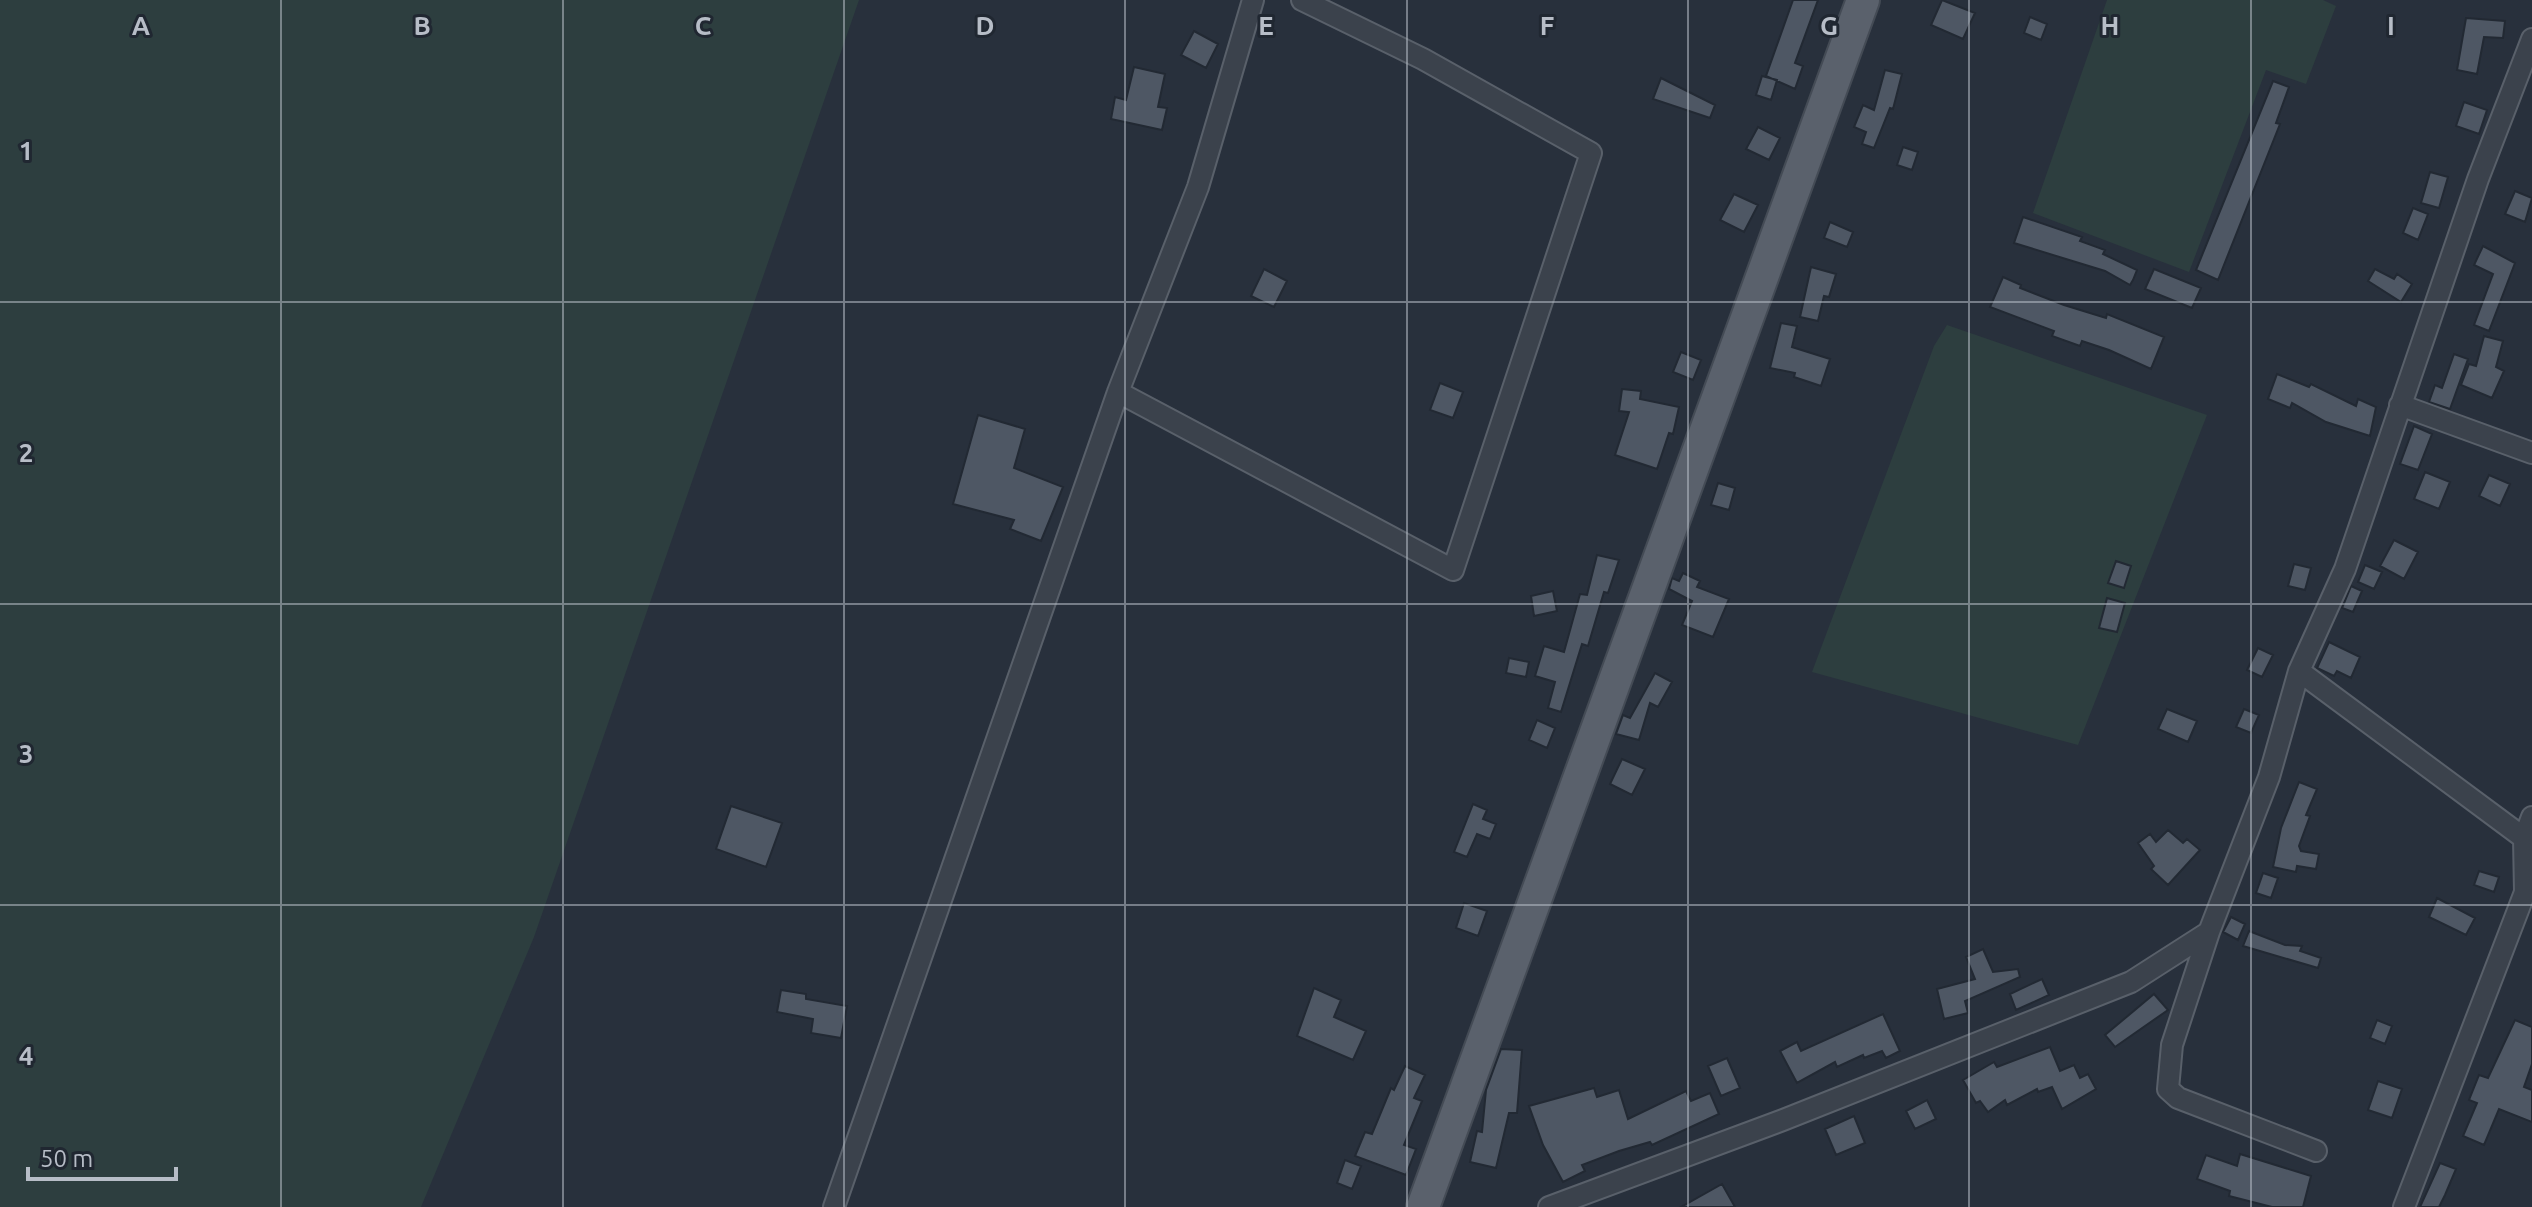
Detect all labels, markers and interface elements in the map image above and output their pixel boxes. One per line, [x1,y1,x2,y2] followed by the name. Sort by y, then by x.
[132,11,151,40] text: A
[413,11,431,40] text: B
[695,11,712,40] text: C
[976,11,994,40] text: D
[1258,11,1274,40] text: E
[1540,11,1554,40] text: F
[1820,11,1838,40] text: G
[2101,11,2119,40] text: H
[2387,11,2395,40] text: I
[19,136,33,165] text: 1
[19,438,33,467] text: 2
[19,739,33,768] text: 3
[19,1041,33,1070] text: 4
[28,1131,176,1181] scale bar
[40,1145,93,1172] text: 50 m

